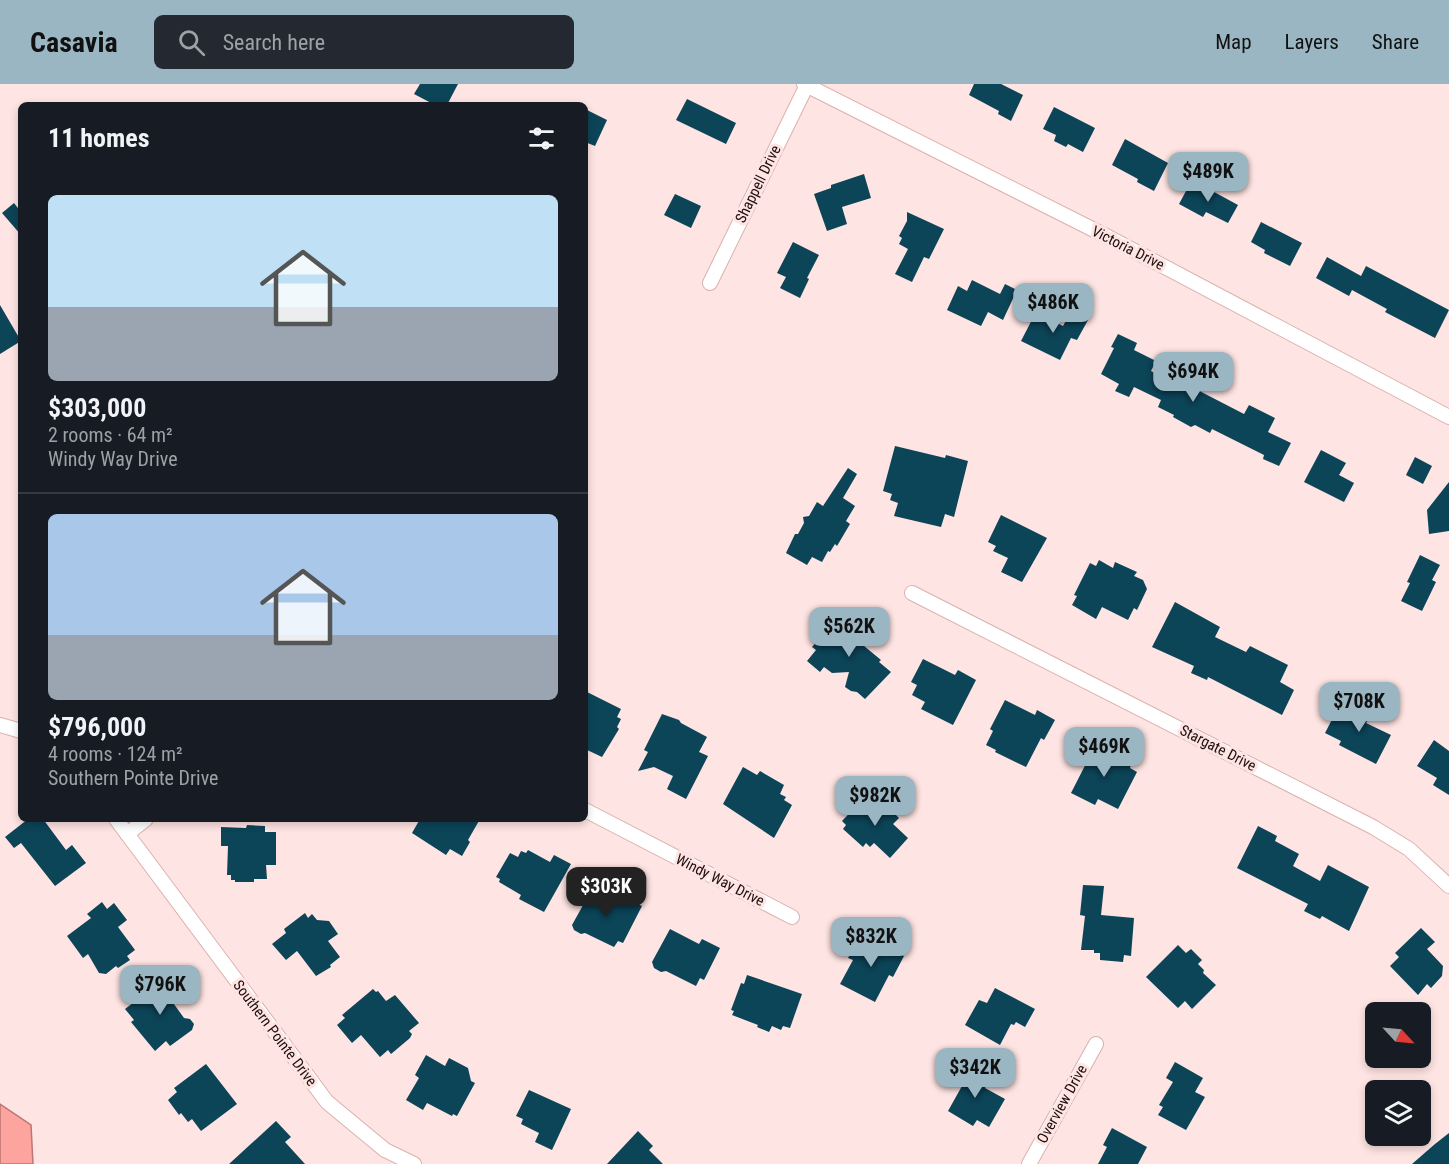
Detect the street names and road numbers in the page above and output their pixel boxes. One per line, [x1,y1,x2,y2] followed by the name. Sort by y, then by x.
[731,142,785,226] street label: Shappell Drive
[1089,222,1167,274] street label: Victoria Drive
[1177,721,1259,775] street label: Stargate Drive
[673,850,767,910] street label: Windy Way Drive
[229,977,321,1089] street label: Southern Pointe Drive
[1033,1062,1091,1146] street label: Overview Drive

